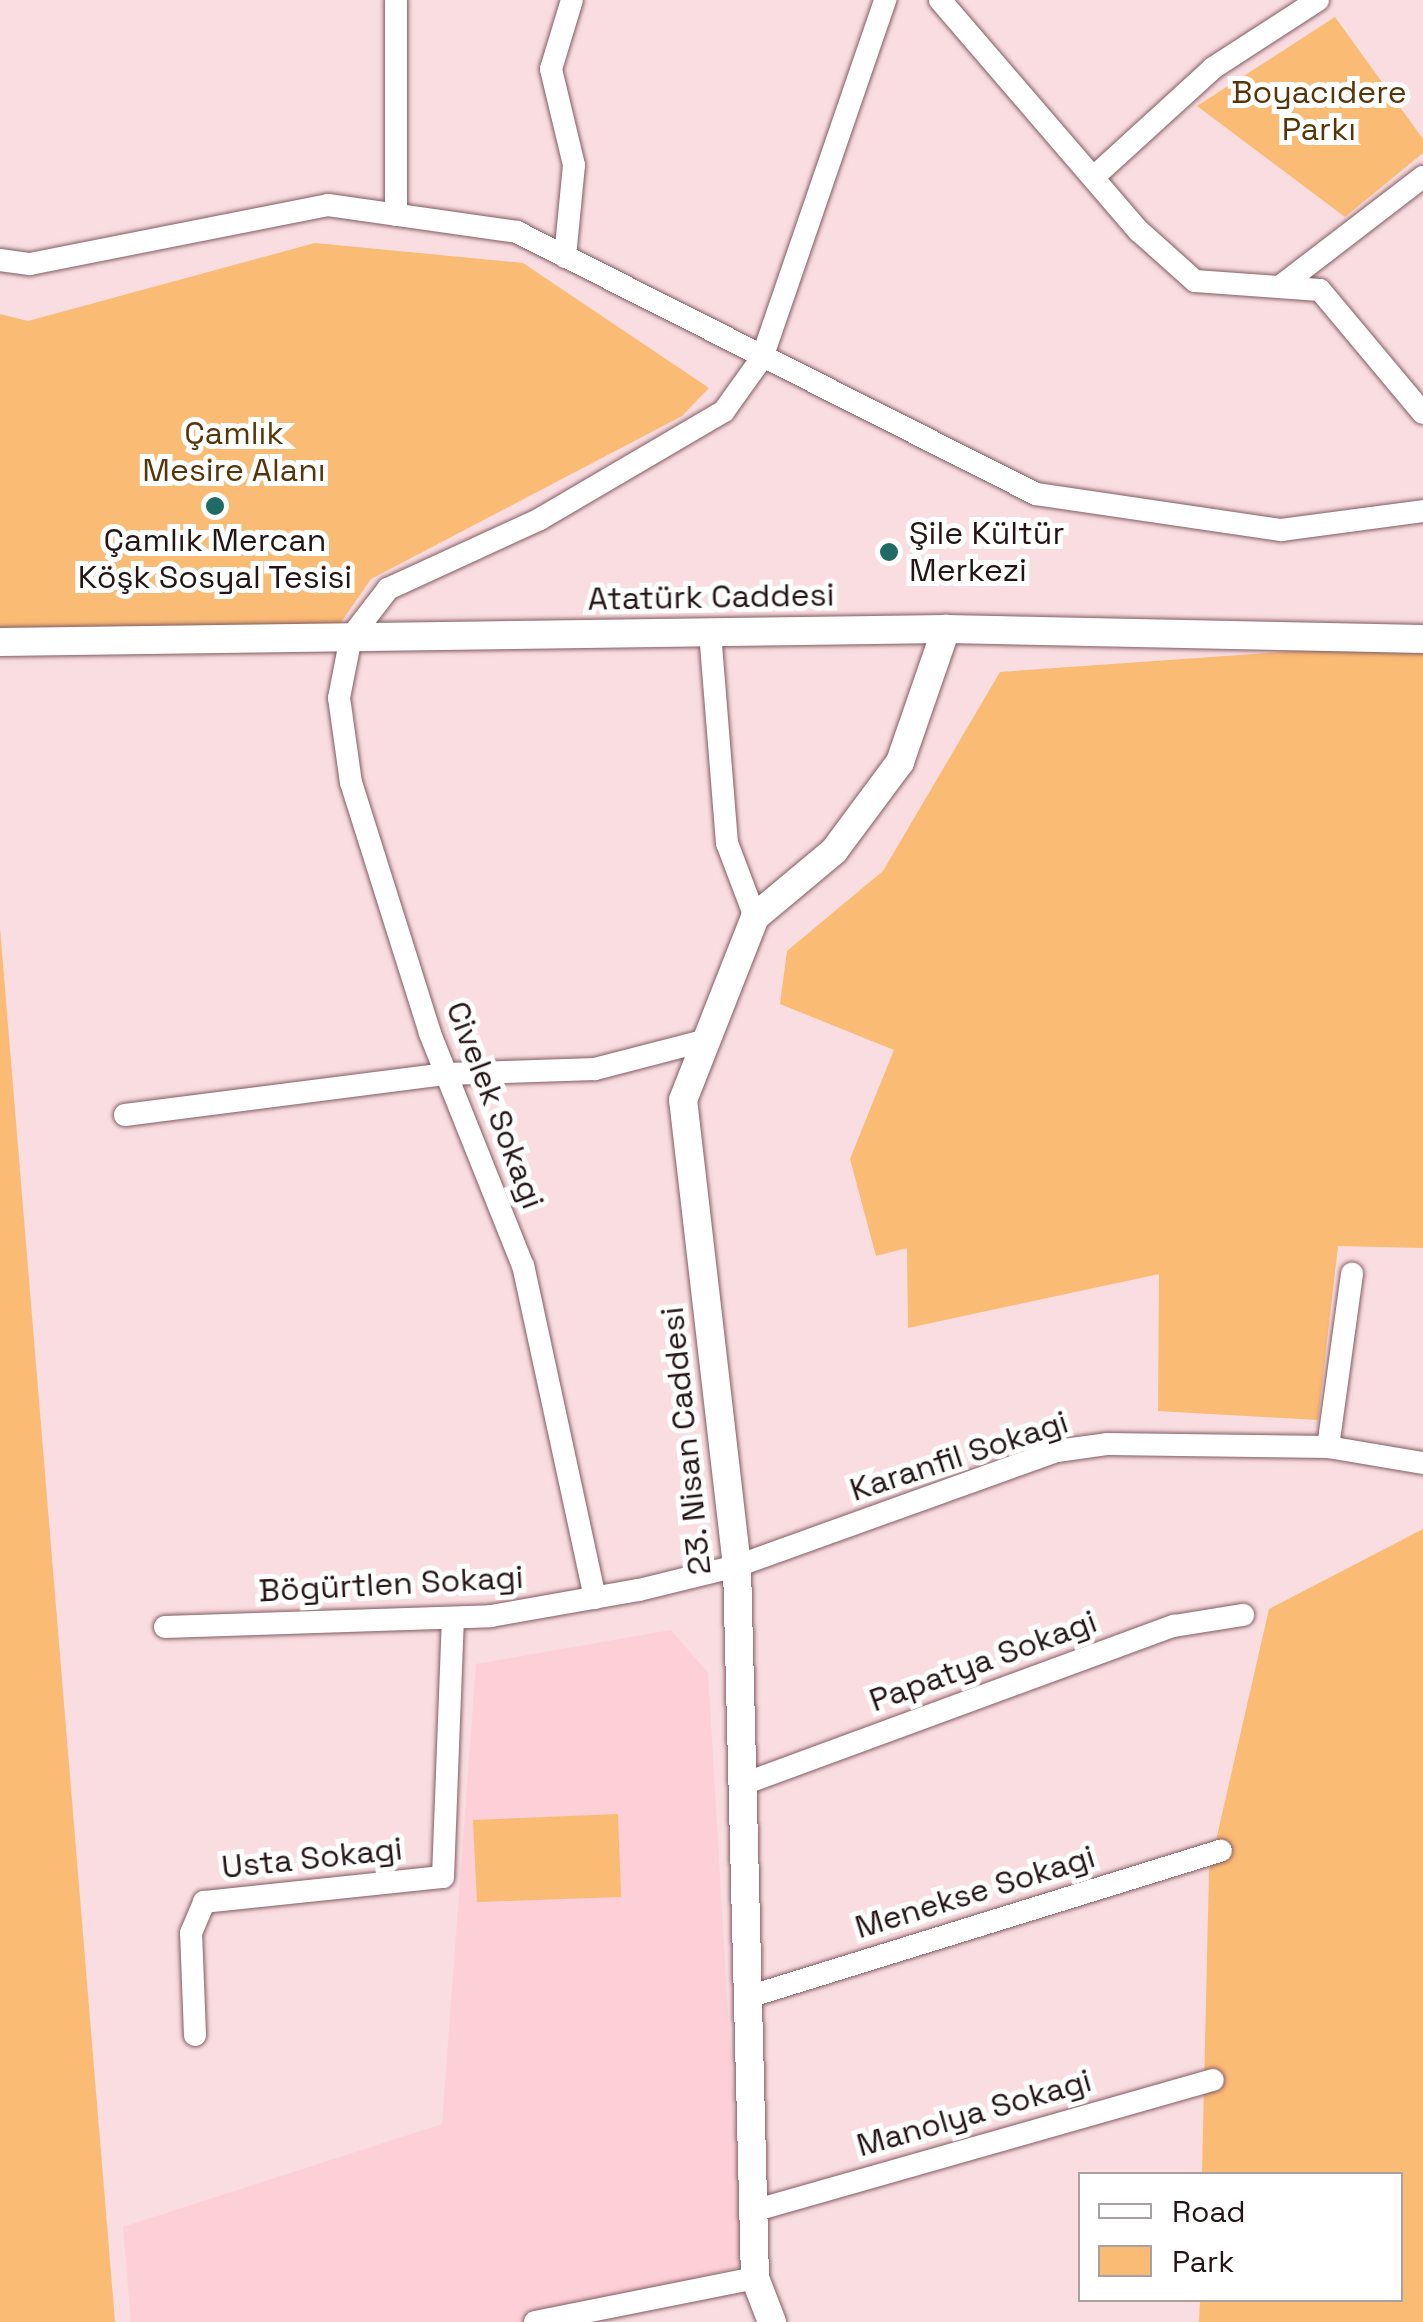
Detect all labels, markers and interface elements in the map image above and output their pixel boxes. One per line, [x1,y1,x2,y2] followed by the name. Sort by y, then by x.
[1231,74,1407,149] park label: Boyacıdere Parkı
[142,415,326,490] park label: Çamlık Mesire Alanı
[204,495,226,517] marker: Çamlık Mercan Köşk Sosyal Tesisi
[909,515,1064,590] place label: Şile Kültür Merkezi
[77,522,353,597] place label: Çamlık Mercan Köşk Sosyal Tesisi
[878,541,900,563] marker: Şile Kültür Merkezi
[587,576,835,618] street label: Atatürk Caddesi
[438,996,552,1214] street label: Civelek Sokagi
[653,1305,719,1577] street label: 23. Nisan Caddesi
[845,1403,1073,1509] street label: Karanfil Sokagi
[258,1558,524,1610] street label: Bögürtlen Sokagi
[864,1602,1102,1720] street label: Papatya Sokagi
[220,1829,404,1887] street label: Usta Sokagi
[851,1837,1099,1947] street label: Menekse Sokagi
[852,2061,1096,2165] street label: Manolya Sokagi
[1078,2172,1403,2302] legend
[1172,2192,1246,2231] text: Road
[1172,2242,1234,2281] text: Park

